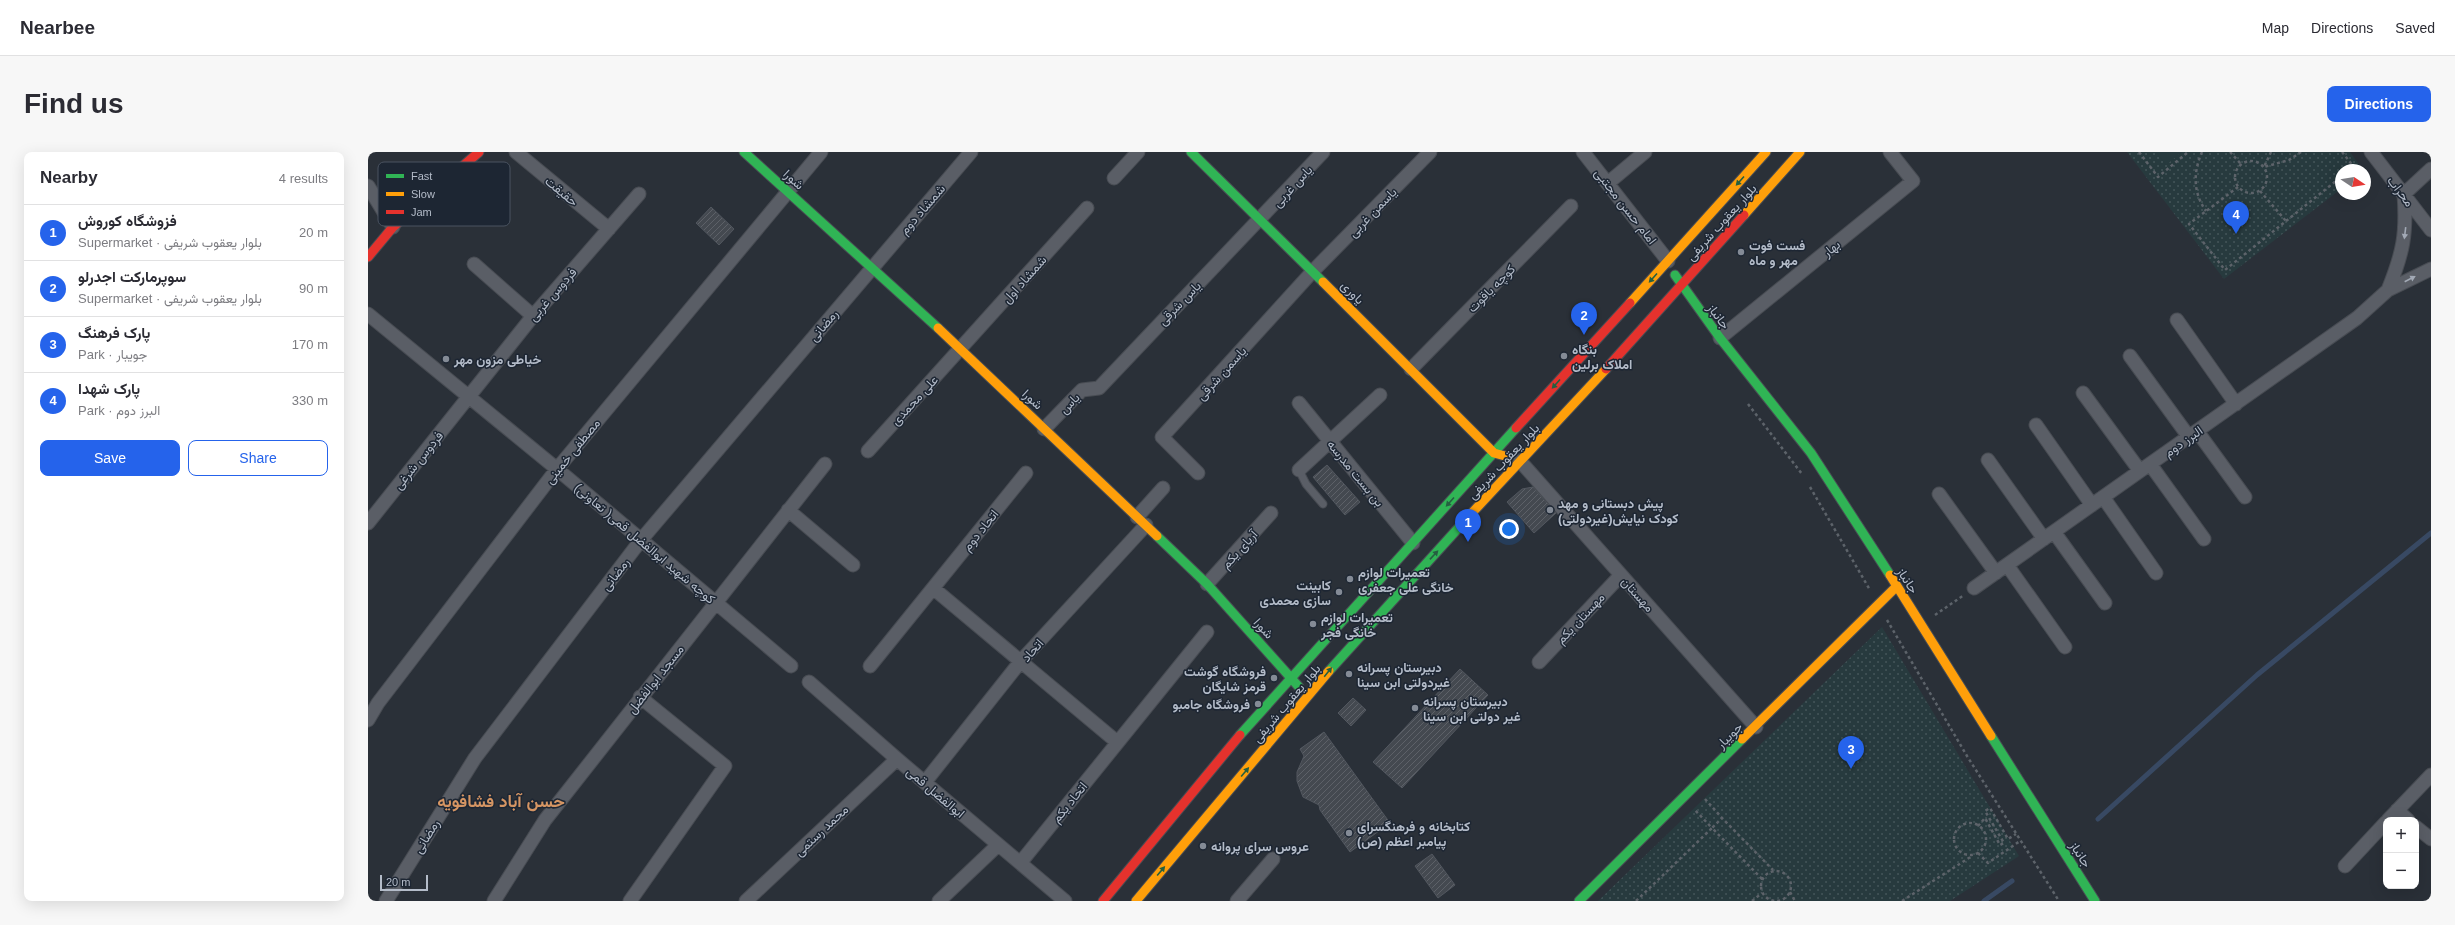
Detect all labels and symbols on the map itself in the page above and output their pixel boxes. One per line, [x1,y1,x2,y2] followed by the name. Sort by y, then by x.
[378,162,510,226] legend
[1269,162,1316,211] street label: یاس غربی
[2335,164,2371,200] north arrow
[1591,165,1660,248] street label: امام حسن مجتبی
[780,166,807,193] street label: شورا
[411,170,432,182] text: Fast
[542,173,581,210] street label: حقیقت
[2383,173,2417,210] street label: محراب
[1735,176,1744,186] one-way arrow
[896,181,949,238] street label: شمشاد دوم
[1683,181,1761,264] street label: بلوار یعقوب شریفی
[1345,184,1400,241] street label: یاسمن غربی
[411,188,435,200] text: Slow
[2223,201,2249,234] pin: 4
[411,206,432,218] text: Jam
[2402,227,2408,239] one-way arrow
[1819,237,1844,261] street label: بهار
[1749,238,1805,269] place label: فست فوت مهر و ماه
[1736,247,1746,257] marker: فست فوت مهر و ماه
[999,252,1050,307] street label: شمشاد اول
[1464,261,1520,317] street label: کوچه یاقوت
[525,265,580,325] street label: فردوس غربی
[1648,272,1657,283] one-way arrow
[2404,276,2415,283] one-way arrow
[1155,278,1205,329] street label: یاس شرقی
[1337,278,1367,308] street label: یاوری
[1703,300,1733,333] street label: جانباز
[1571,302,1597,335] pin: 2
[806,306,842,345] street label: رمضانی
[1572,342,1632,373] place label: بنگاه املاک برلین
[1193,343,1250,404] street label: یاسمن شرقی
[1559,351,1569,361] marker: بنگاه املاک برلین
[453,352,541,368] place label: خیاطی مزون مهر
[441,354,451,364] marker: خیاطی مزون مهر
[888,372,942,429] street label: علی محمدی
[1552,380,1561,389] one-way arrow
[1019,386,1046,413] street label: شورا
[1056,390,1083,417] street label: یاس
[542,416,604,487] street label: مصطفی خمینی
[1465,420,1543,503] street label: بلوار یعقوب شریفی
[2161,423,2206,461] street label: البرز دوم
[390,428,447,493] street label: فردوس شرغی
[1323,437,1387,510] street label: بن بست مدرسه
[570,480,718,608] street label: کوچه شهید ابوالفضل قمی( تعاونی)
[1446,496,1455,507] one-way arrow
[1558,496,1678,527] place label: پیش دبستانی و مهد کودک نیایش(غیردولتی)
[1545,505,1555,515] marker: پیش دبستانی و مهد کودک نیایش(غیردولتی)
[959,507,1002,555] street label: اتحاد دوم
[1455,509,1481,542] pin: 1
[1499,519,1519,539] your location
[1218,526,1262,572] street label: آریای یکم
[1429,550,1438,560] one-way arrow
[598,555,633,594] street label: رمضانی
[1892,564,1922,597] street label: جانباز
[1358,565,1454,596] place label: تعمیرات لوازم خانگی علی جعفری
[1345,574,1355,584] marker: تعمیرات لوازم خانگی علی جعفری
[1617,574,1657,616] street label: مهستان
[1260,578,1331,609] place label: کابینت سازی محمدی
[1334,587,1344,597] marker: کابینت سازی محمدی
[1553,590,1608,648] street label: مهستان یکم
[1320,610,1393,641] place label: تعمیرات لوازم خانگی فجر
[1250,615,1277,642] street label: شورا
[1308,619,1318,629] marker: تعمیرات لوازم خانگی فجر
[1018,636,1046,665] street label: اتحاد
[624,642,688,717] street label: مسجد ابوالفضل
[1357,660,1450,691] place label: دبیرستان پسرانه غیردولتی ابن سینا
[1249,661,1324,746] street label: بلوار یعقوب شریفی
[1184,664,1266,695] place label: فروشگاه گوشت قرمز شایگان
[1324,667,1333,678] one-way arrow
[1344,669,1354,679] marker: دبیرستان پسرانه غیردولتی ابن سینا
[1269,673,1279,683] marker: فروشگاه گوشت قرمز شایگان
[1423,694,1521,725] place label: دبیرستان پسرانه غیر دولتی ابن سینا
[1173,697,1250,713] place label: فروشگاه جامبو
[1253,699,1263,709] marker: فروشگاه جامبو
[1410,703,1420,713] marker: دبیرستان پسرانه غیر دولتی ابن سینا
[1712,719,1746,753] street label: جویبار
[1838,736,1864,769] pin: 3
[903,764,968,822] street label: ابوالفضل قمی
[1240,768,1249,777] one-way arrow
[1048,779,1091,826] street label: اتحاد یکم
[437,792,565,812] district label: حسن آباد فشافویه
[791,802,852,860] street label: محمد رستمی
[410,817,443,856] street label: رمضانی
[1357,819,1470,851] place label: کتابخانه و فرهنگسرای پیامبر اعظم (ص)
[1344,828,1354,838] marker: کتابخانه و فرهنگسرای پیامبر اعظم (ص)
[2065,838,2095,871] street label: جانباز
[1211,839,1309,856] place label: عروس سرای پروانه
[1198,841,1208,851] marker: عروس سرای پروانه
[1156,866,1165,877] one-way arrow
[380,873,428,892] scale bar

